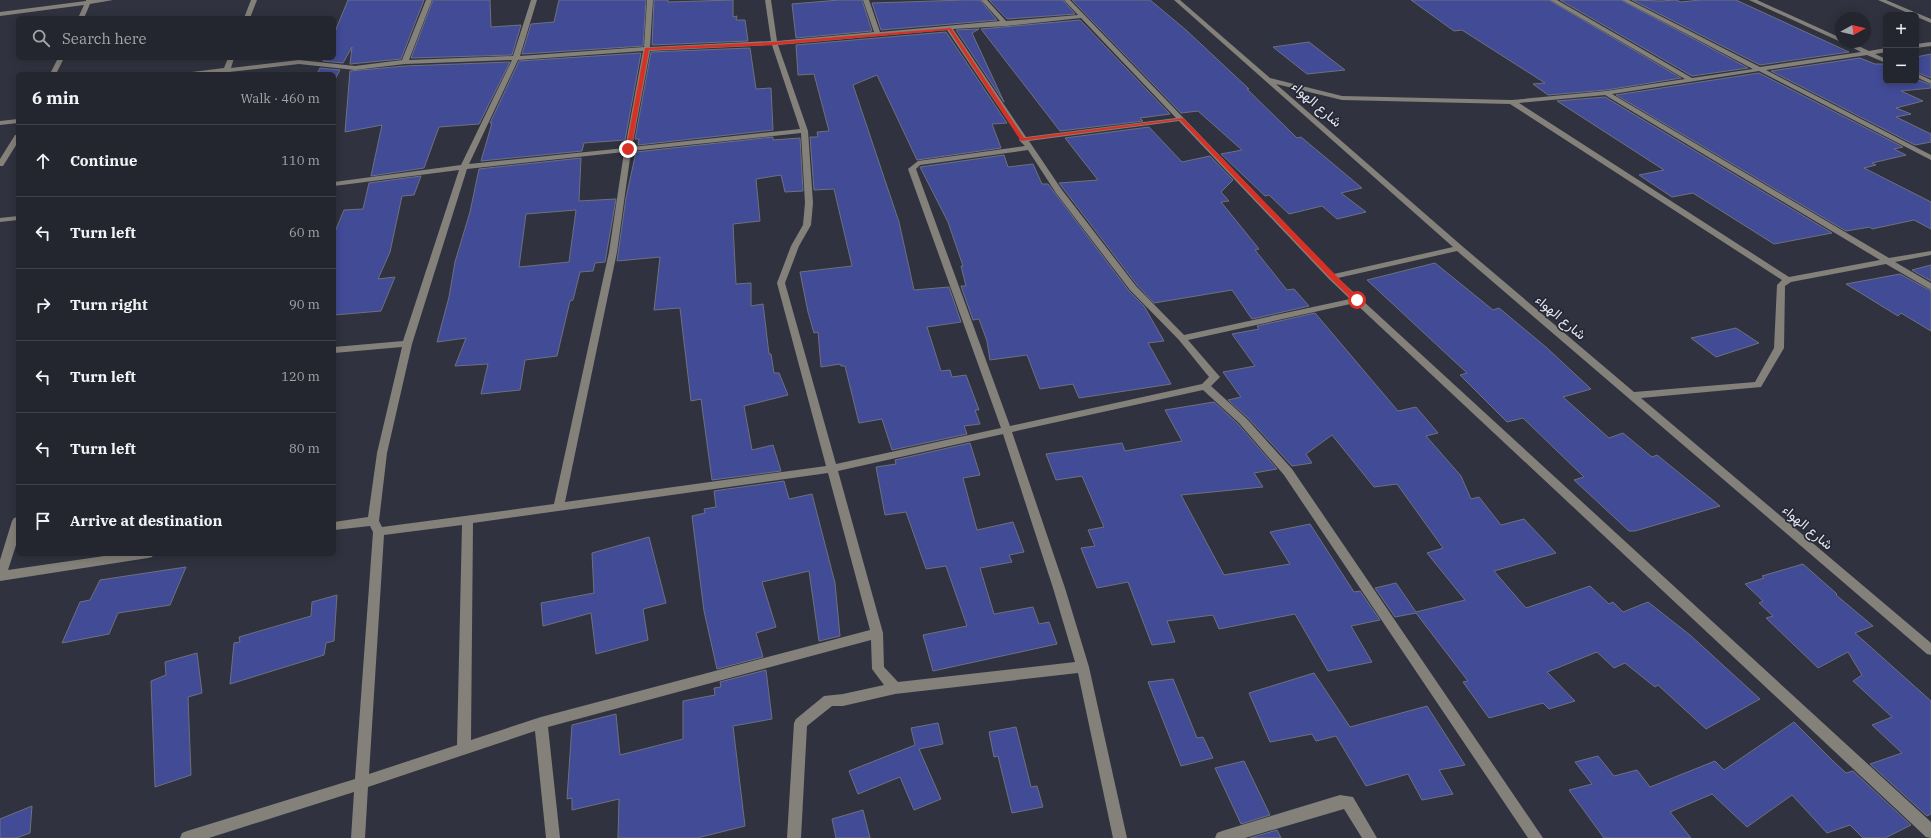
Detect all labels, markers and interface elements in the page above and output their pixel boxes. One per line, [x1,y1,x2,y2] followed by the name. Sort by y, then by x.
[1835,12,1871,48] north arrow
[1883,12,1919,84] map controls
[1883,12,1919,48] button: +
[16,16,336,60] search box
[30,27,52,49] icon: search
[62,29,147,48] text: Search here
[1883,48,1919,84] button: −
[1287,77,1346,132] street label: شارع الهواء
[32,87,80,109] text: 6 min
[241,90,320,107] text: Walk · 460 m
[619,140,637,158] route end
[32,150,54,172] icon: ahead
[70,151,137,170] text: Continue
[281,152,320,169] text: 110 m
[32,222,54,244] icon: left
[70,223,136,242] text: Turn left
[289,224,320,241] text: 60 m
[1348,291,1366,309] route start
[1531,291,1590,345] street label: شارع الهواء
[32,294,54,316] icon: right
[70,295,148,314] text: Turn right
[289,296,320,313] text: 90 m
[32,366,54,388] icon: left
[70,367,136,386] text: Turn left
[281,368,320,385] text: 120 m
[32,438,54,460] icon: left
[70,439,136,458] text: Turn left
[289,440,320,457] text: 80 m
[1778,501,1837,555] street label: شارع الهواء
[32,510,54,532] icon: arrive
[70,511,222,530] text: Arrive at destination

